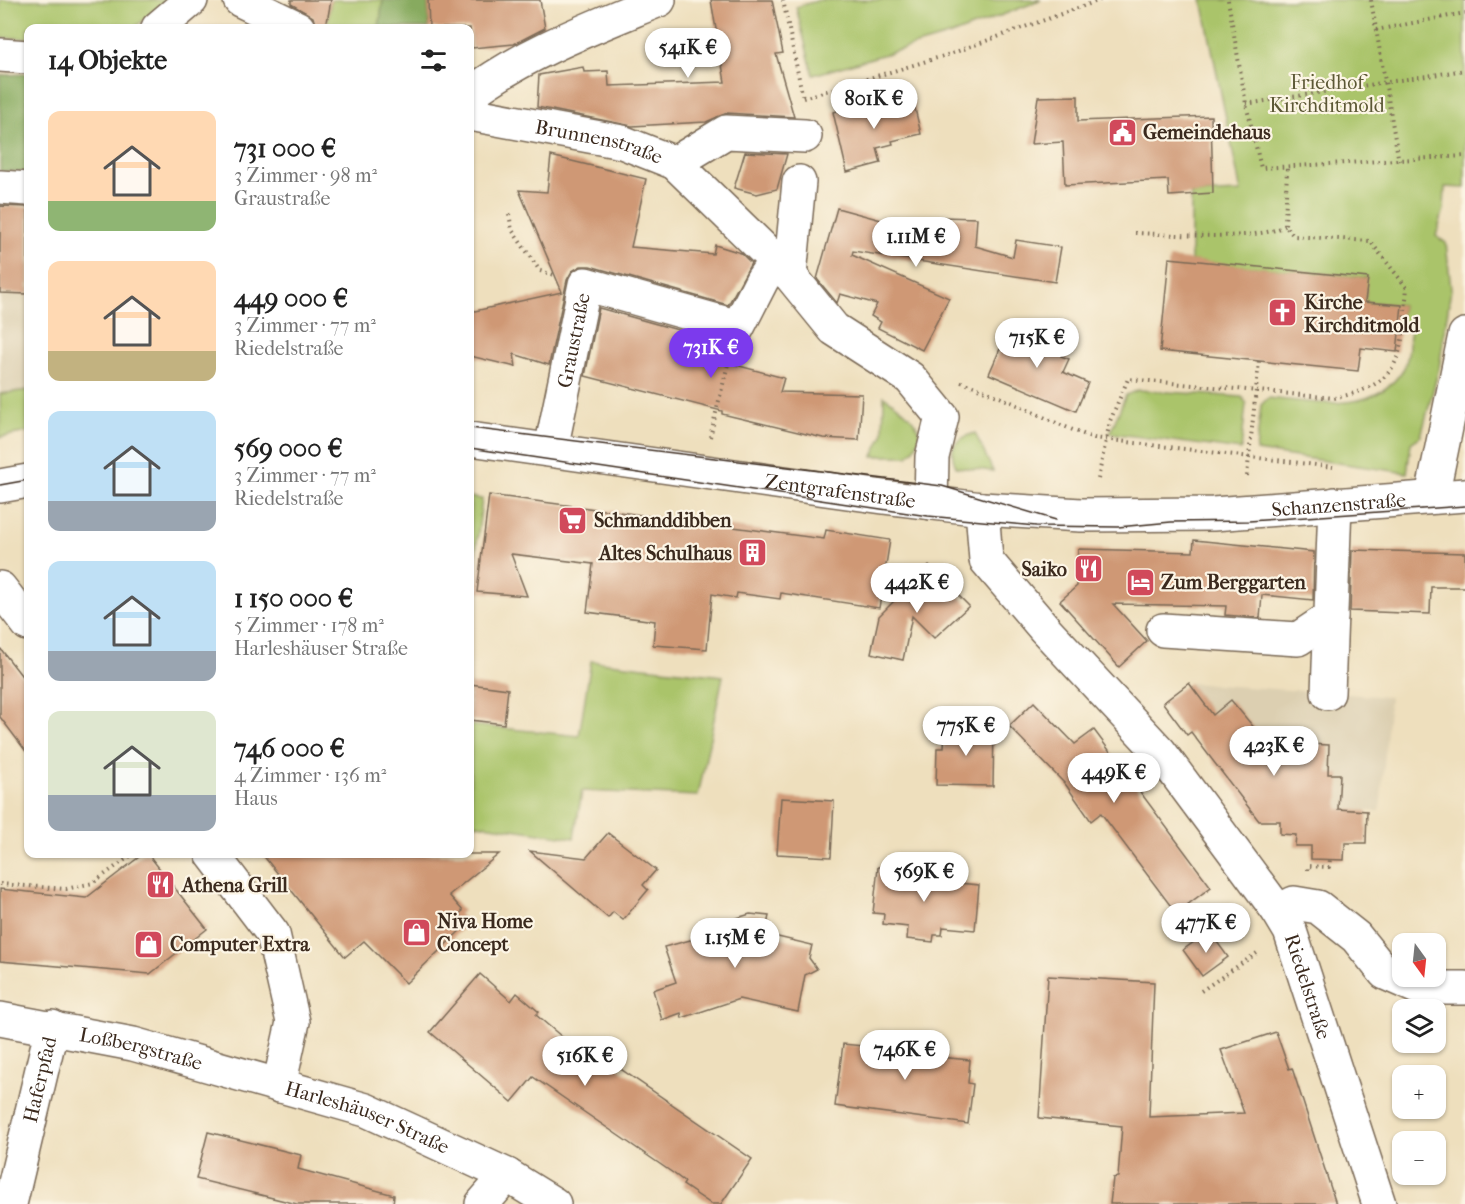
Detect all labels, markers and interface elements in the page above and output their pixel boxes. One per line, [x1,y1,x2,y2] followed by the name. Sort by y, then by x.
[639,28,737,79] pin: 541K €
[659,36,717,59] text: 541K €
[417,44,450,77] icon: filters
[48,45,167,76] text: 14 Objekte
[1269,71,1386,117] park label: Friedhof Kirchditmold
[825,79,923,130] pin: 801K €
[845,87,903,110] text: 801K €
[533,115,666,169] street label: Brunnenstraße
[1106,116,1138,148] public building icon: Gemeindehaus
[1143,121,1271,144] place label: Gemeindehaus
[234,133,336,164] text: 731 000 €
[96,135,168,207] icon: home
[234,164,377,187] text: 3 Zimmer · 98 m²
[234,187,330,210] text: Graustraße
[861,217,971,268] pin: 1.11M €
[886,225,946,248] text: 1.11M €
[234,283,348,314] text: 449 000 €
[96,285,168,357] icon: home
[553,291,595,390] street label: Graustraße
[1304,291,1421,337] place label: Kirche Kirchditmold
[1267,297,1299,329] church icon: Kirche Kirchditmold
[234,314,376,337] text: 3 Zimmer · 77 m²
[988,318,1086,369] pin: 715K €
[1009,326,1065,349] text: 715K €
[662,328,760,379] pin: 731K €
[683,336,739,359] text: 731K €
[234,337,344,360] text: Riedelstraße
[234,433,343,464] text: 569 000 €
[96,435,168,507] icon: home
[234,464,376,487] text: 3 Zimmer · 77 m²
[764,470,917,513] street label: Zentgrafenstraße
[234,487,344,510] text: Riedelstraße
[1271,488,1407,522] street label: Schanzenstraße
[557,504,589,536] supermarket icon: Schmanddibben
[594,509,732,532] place label: Schmanddibben
[737,537,769,569] building icon: Altes Schulhaus
[597,542,733,565] place label: Altes Schulhaus
[1072,553,1104,585] restaurant icon: Saiko
[1021,558,1067,581] place label: Saiko
[868,563,966,614] pin: 442K €
[1124,566,1156,598] hotel icon: Zum Berggarten
[885,571,949,594] text: 442K €
[1161,571,1306,594] place label: Zum Berggarten
[234,583,353,614] text: 1 150 000 €
[96,585,168,657] icon: home
[234,614,384,637] text: 5 Zimmer · 178 m²
[234,637,408,660] text: Harleshäuser Straße
[917,706,1015,757] pin: 775K €
[937,714,995,737] text: 775K €
[1225,726,1323,777] pin: 423K €
[234,733,345,764] text: 746 000 €
[1243,734,1305,757] text: 423K €
[96,735,168,807] icon: home
[1065,753,1163,804] pin: 449K €
[1082,761,1146,784] text: 449K €
[234,764,386,787] text: 4 Zimmer · 136 m²
[234,787,278,810] text: Haus
[875,852,973,903] pin: 569K €
[894,860,954,883] text: 569K €
[145,869,177,901] restaurant icon: Athena Grill
[180,874,288,897] place label: Athena Grill
[1157,903,1255,954] pin: 477K €
[437,910,533,956] place label: Niva Home Concept
[1175,911,1237,934] text: 477K €
[400,916,432,948] shop icon: Niva Home Concept
[680,918,790,969] pin: 1.15M €
[704,926,766,949] text: 1.15M €
[133,928,165,960] shop icon: Computer Extra
[1280,931,1336,1042] street label: Riedelstraße
[170,933,310,956] place label: Computer Extra
[1392,933,1446,987] north arrow
[1392,933,1446,1185] map controls
[1392,999,1446,1053] button: layers
[77,1023,205,1075] street label: Loßbergstraße
[856,1030,954,1081] pin: 746K €
[19,1033,62,1125] street label: Haferpfad
[536,1036,634,1087] pin: 516K €
[874,1038,936,1061] text: 746K €
[556,1044,614,1067] text: 516K €
[1392,1065,1446,1119] button: +
[282,1077,453,1159] street label: Harleshäuser Straße
[1392,1131,1446,1185] button: −

